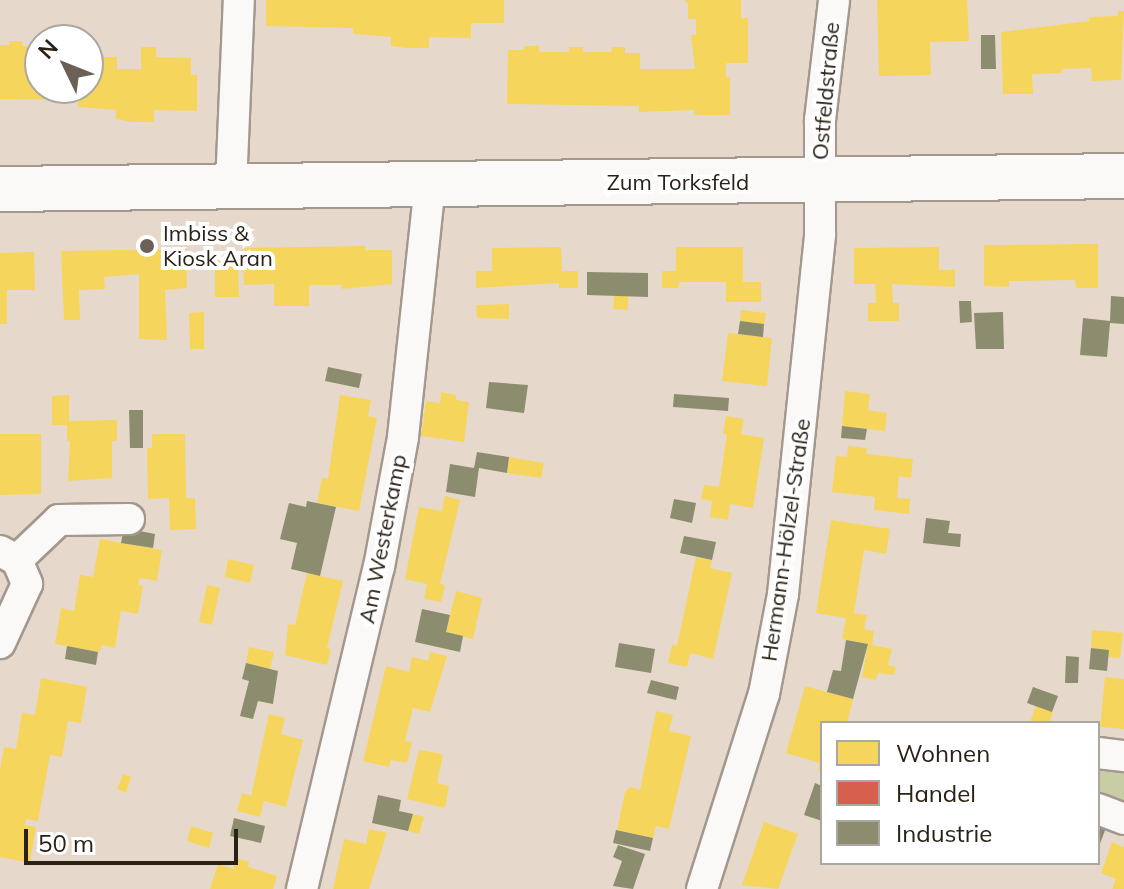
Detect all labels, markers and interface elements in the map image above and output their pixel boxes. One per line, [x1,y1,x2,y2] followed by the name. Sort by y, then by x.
[807,21,845,161] street label: Ostfeldstraße
[24,24,104,104] north arrow
[32,33,64,65] text: N
[607,170,749,196] street label: Zum Torksfeld
[163,220,273,272] place label: Imbiss & Kiosk Aran
[138,237,156,255] marker: Imbiss & Kiosk Aran
[756,417,816,663] street label: Hermann-Hölzel-Straße
[354,452,412,626] street label: Am Westerkamp
[820,721,1100,865] legend
[896,738,990,768] text: Wohnen
[896,778,976,808] text: Handel
[28,813,242,863] scale bar
[896,818,992,848] text: Industrie
[38,828,94,858] text: 50 m

